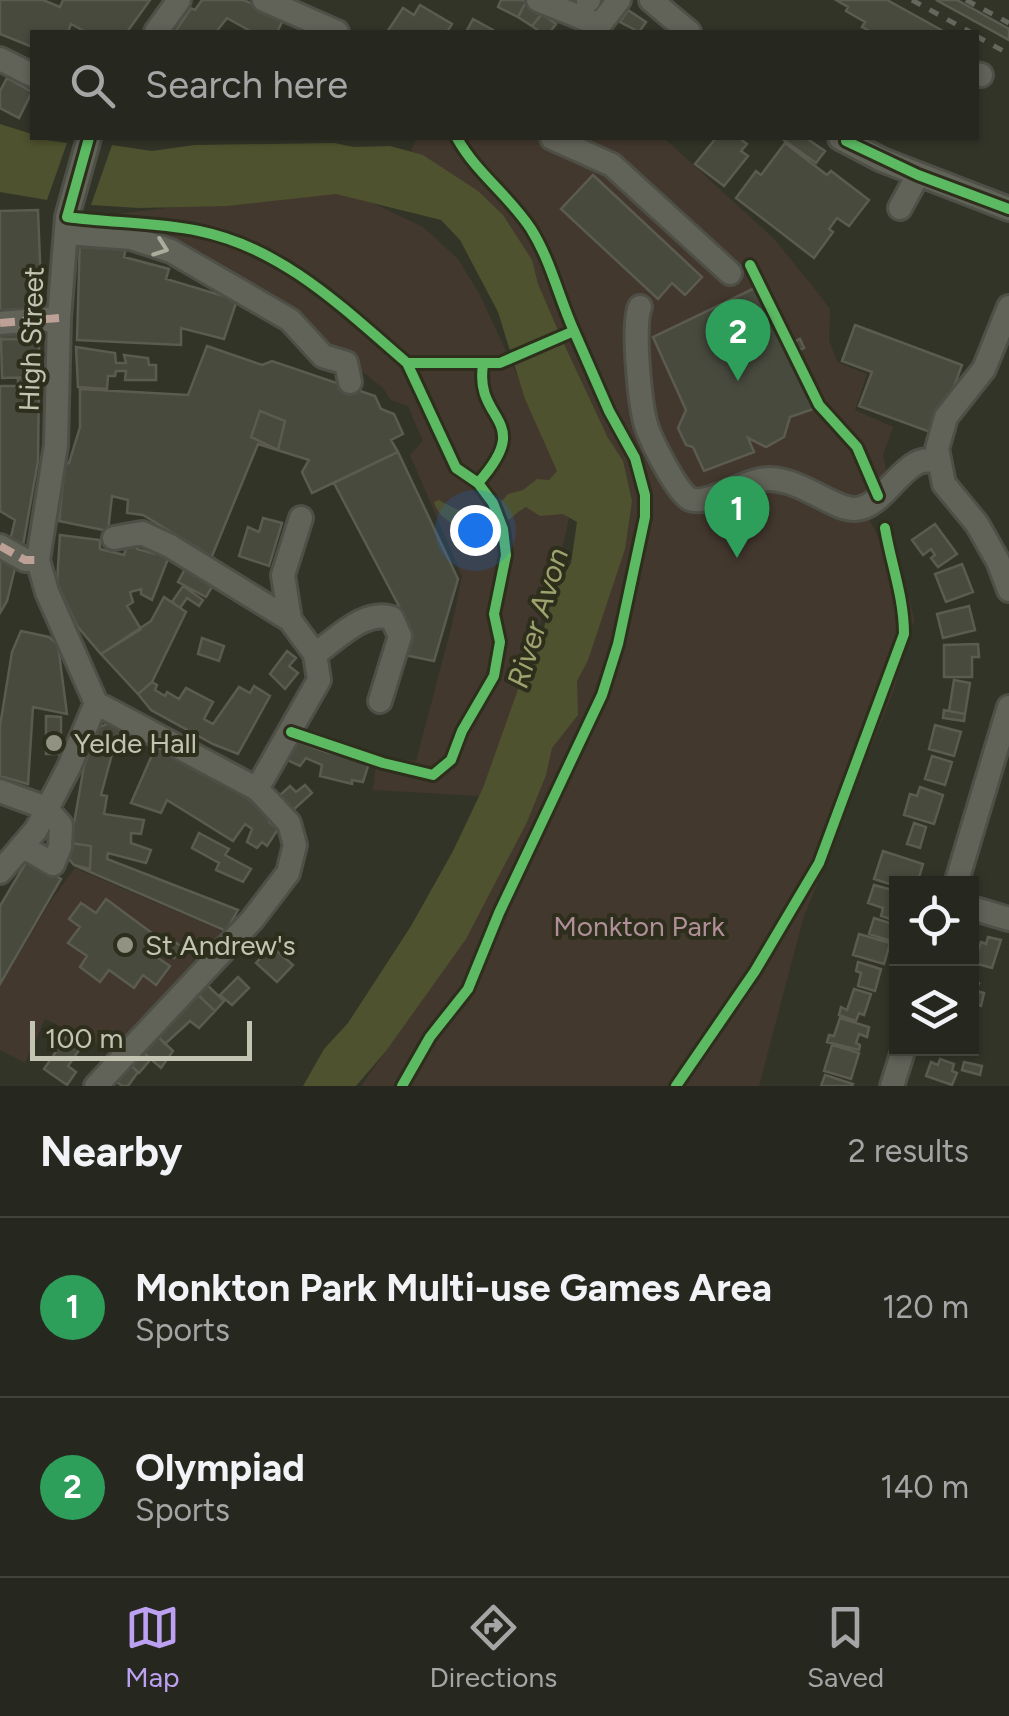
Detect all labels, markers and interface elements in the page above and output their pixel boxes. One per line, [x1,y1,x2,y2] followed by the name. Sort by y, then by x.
[30,30,979,140] search box
[65,58,120,113] icon: search
[145,62,348,108] text: Search here
[151,236,169,256] one-way arrow
[11,266,51,412] street label: High Street
[706,298,770,381] pin: 2
[704,476,770,558] pin: 1
[450,505,501,556] your location
[499,543,576,692] water label: River Avon
[74,726,197,760] place label: Yelde Hall
[43,732,65,754] marker: Yelde Hall
[889,876,979,1056] map controls
[889,876,979,966] button: locate
[553,909,725,943] park label: Monkton Park
[145,928,296,962] place label: St Andrew's
[114,934,136,956] marker: St Andrew's
[889,966,979,1056] button: layers
[30,1016,252,1060] scale bar
[45,1021,123,1055] text: 100 m
[40,1126,182,1177] text: Nearby
[848,1132,969,1170] text: 2 results
[135,1265,772,1311] text: Monkton Park Multi-use Games Area
[66,1288,79,1326] text: 1
[882,1288,969,1326] text: 120 m
[135,1311,230,1349] text: Sports
[135,1445,305,1491] text: Olympiad
[63,1468,82,1506] text: 2
[880,1468,969,1506] text: 140 m
[135,1491,230,1529] text: Sports
[125,1600,180,1694] tab: Map
[430,1600,557,1694] tab: Directions
[807,1600,884,1694] tab: Saved

